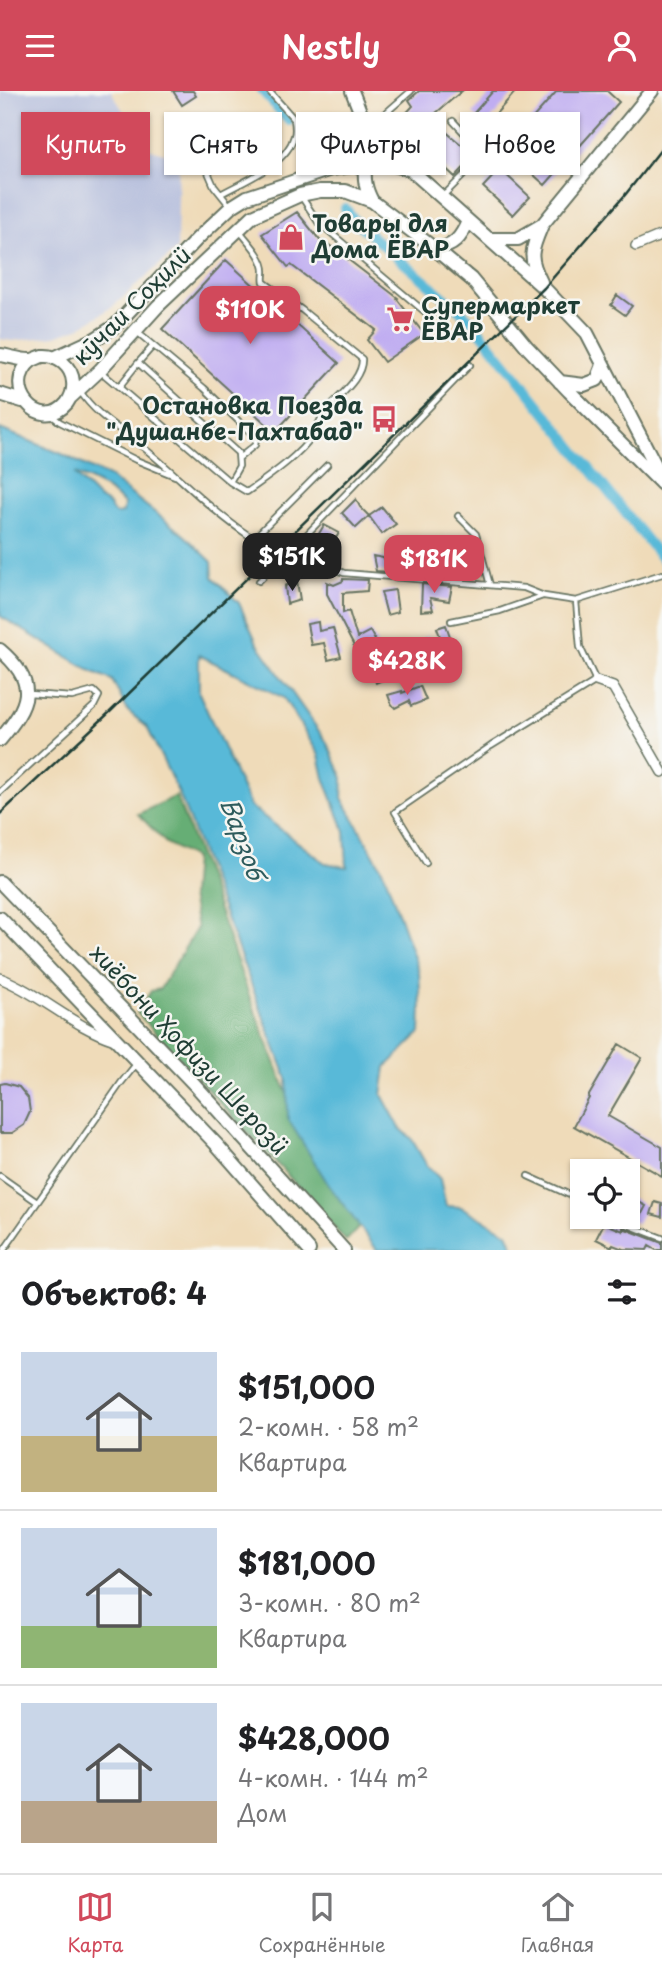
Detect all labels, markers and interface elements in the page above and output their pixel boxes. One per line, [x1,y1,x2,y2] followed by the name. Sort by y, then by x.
[281,22,381,70] text: Nestly
[21,27,59,65] icon: menu
[603,27,641,65] icon: person
[21,112,150,175] chip: Купить
[164,112,282,175] chip: Снять
[296,112,446,175] chip: Фильтры
[460,112,580,175] chip: Новое
[311,205,449,266] place label: Товары для Дома ЁВАР
[276,222,306,252] shop icon: Товары для Дома ЁВАР
[63,237,199,373] street label: кӯчаи Соҳилӣ
[201,287,299,346] pin: $110K
[421,287,581,348] place label: Супермаркет ЁВАР
[215,291,285,326] text: $110K
[385,304,415,334] supermarket icon: Супермаркет ЁВАР
[106,387,363,448] place label: Остановка Поезда "Душанбе-Пахтабад"
[369,404,399,434] bus stop icon: Остановка Поезда "Душанбе-Пахтабад"
[243,533,341,593] pin: $151K
[385,535,483,595] pin: $181K
[258,538,326,573] text: $151K
[400,540,468,575] text: $181K
[358,637,456,697] pin: $428K
[368,642,446,677] text: $428K
[213,792,277,889] water label: Варзоб
[83,936,297,1162] street label: хиёбони Ҳофизи Шерозӣ
[570,1159,640,1229] map controls
[570,1159,640,1229] button: locate
[21,1270,207,1315] text: Объектов: 4
[603,1273,641,1311] icon: filters
[238,1364,375,1409] text: $151,000
[77,1380,161,1464] icon: home
[238,1409,419,1444] text: 2-комн. · 58 m²
[238,1444,346,1479] text: Квартира
[238,1540,375,1585] text: $181,000
[77,1556,161,1640] icon: home
[238,1585,421,1620] text: 3-комн. · 80 m²
[238,1620,346,1655] text: Квартира
[238,1715,390,1760] text: $428,000
[77,1731,161,1815] icon: home
[238,1760,429,1795] text: 4-комн. · 144 m²
[238,1795,287,1830] text: Дом
[68,1888,123,1958] tab: Карта
[259,1888,386,1958] tab: Сохранённые
[521,1888,594,1958] tab: Главная

